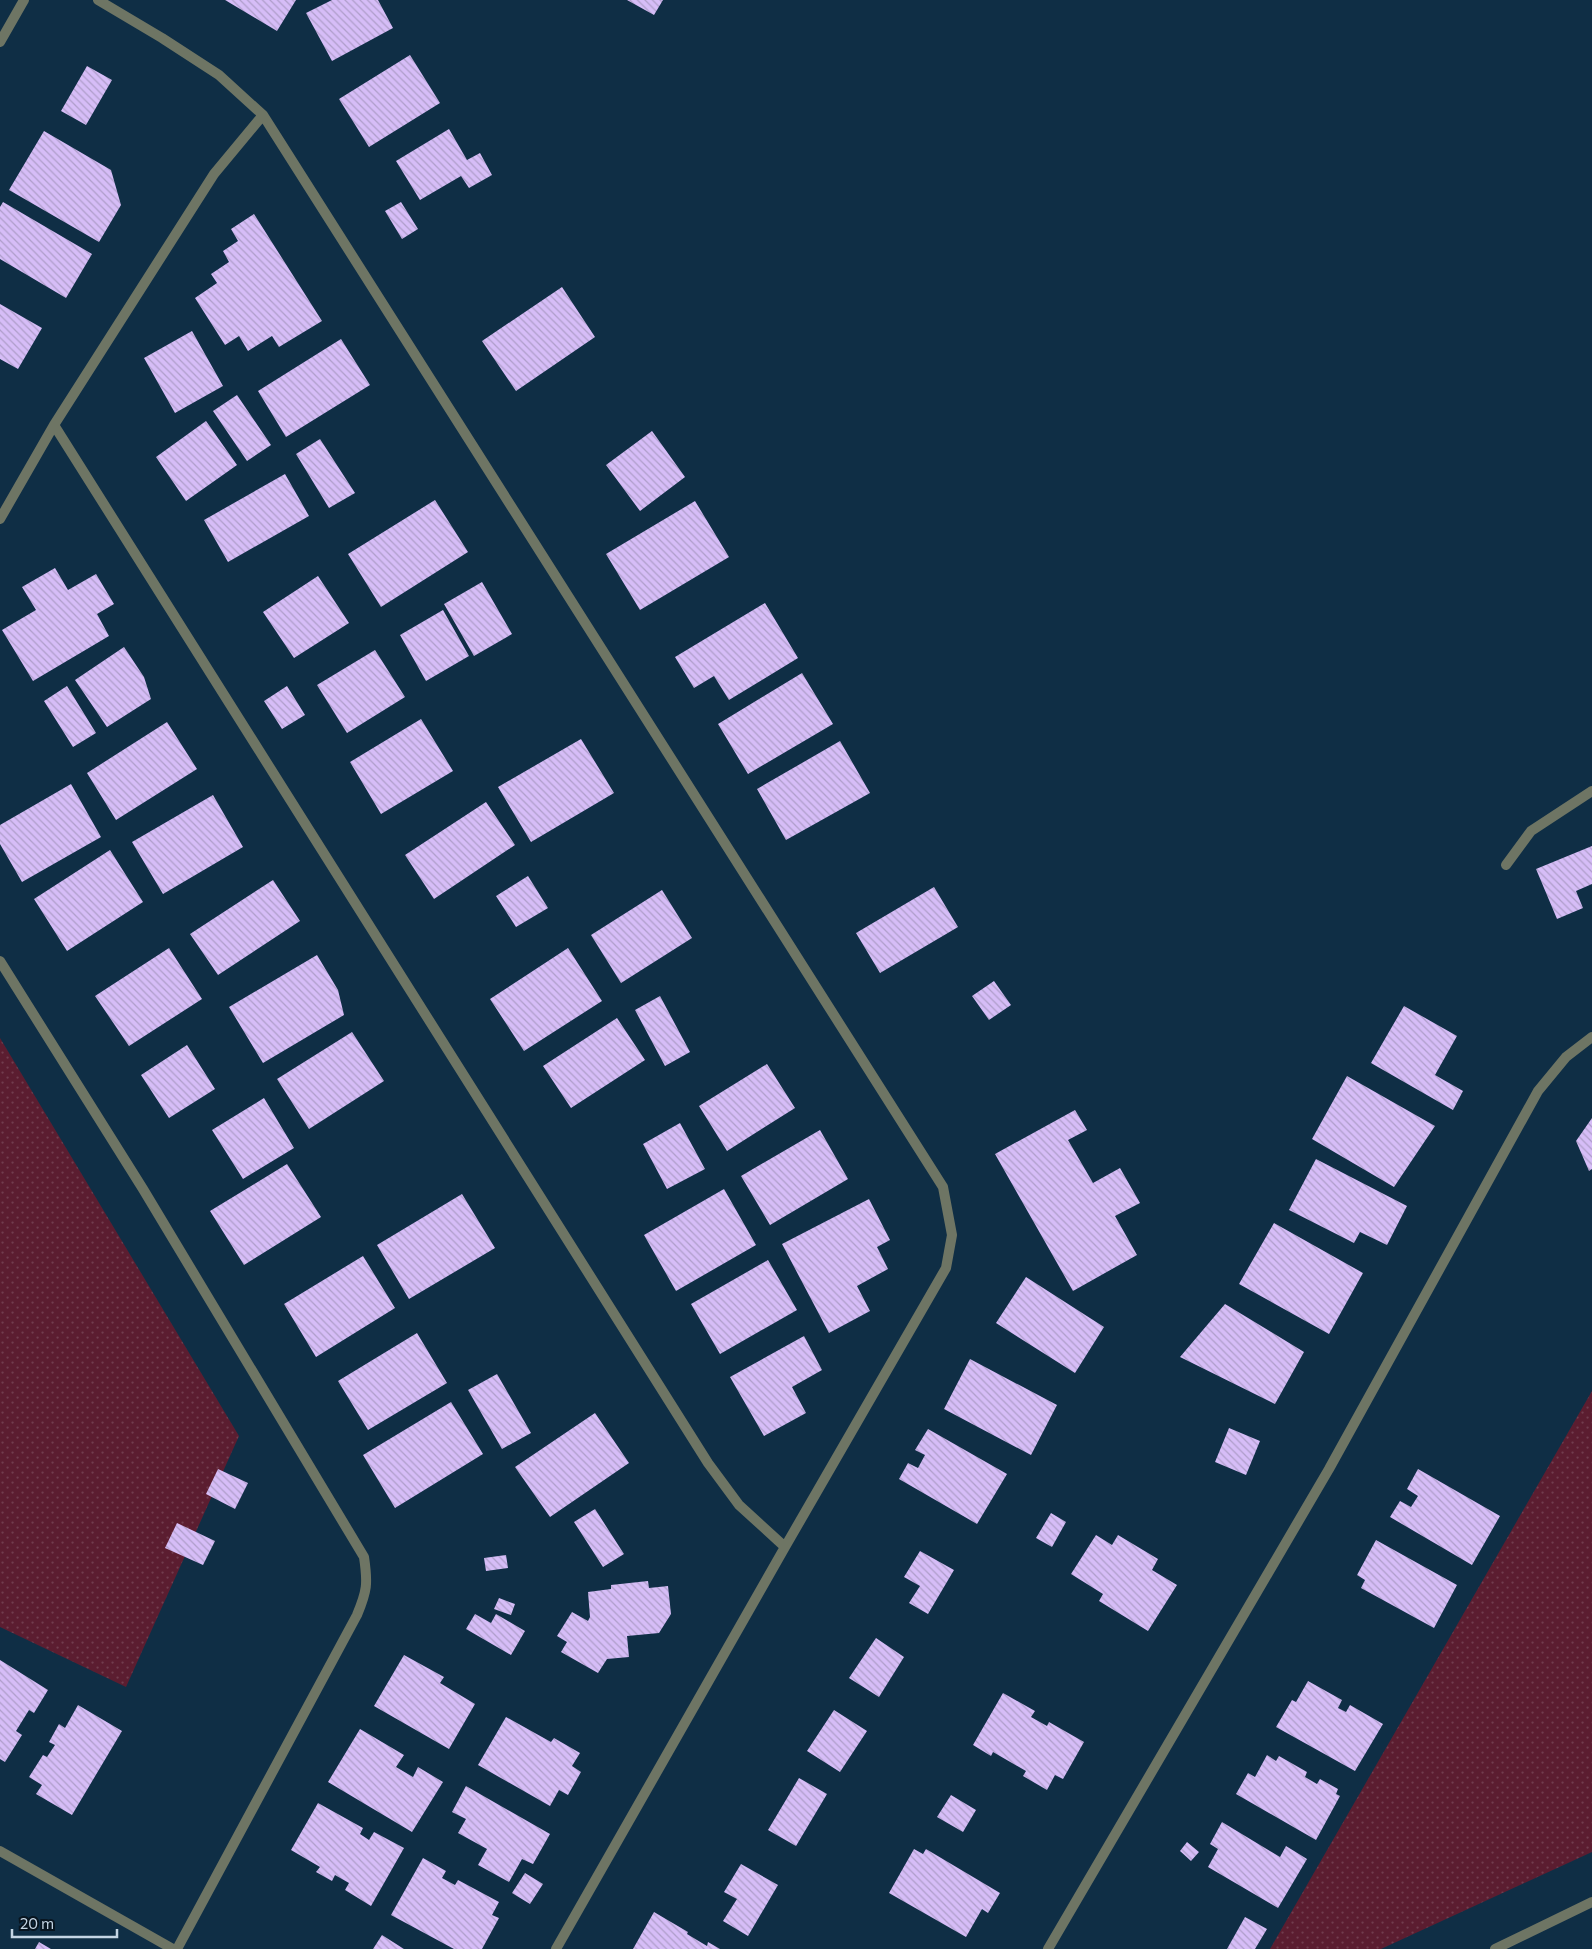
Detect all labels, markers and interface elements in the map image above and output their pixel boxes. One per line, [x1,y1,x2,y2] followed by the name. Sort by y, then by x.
[12,1906,118,1938] scale bar
[20,1914,54,1932] text: 20 m

